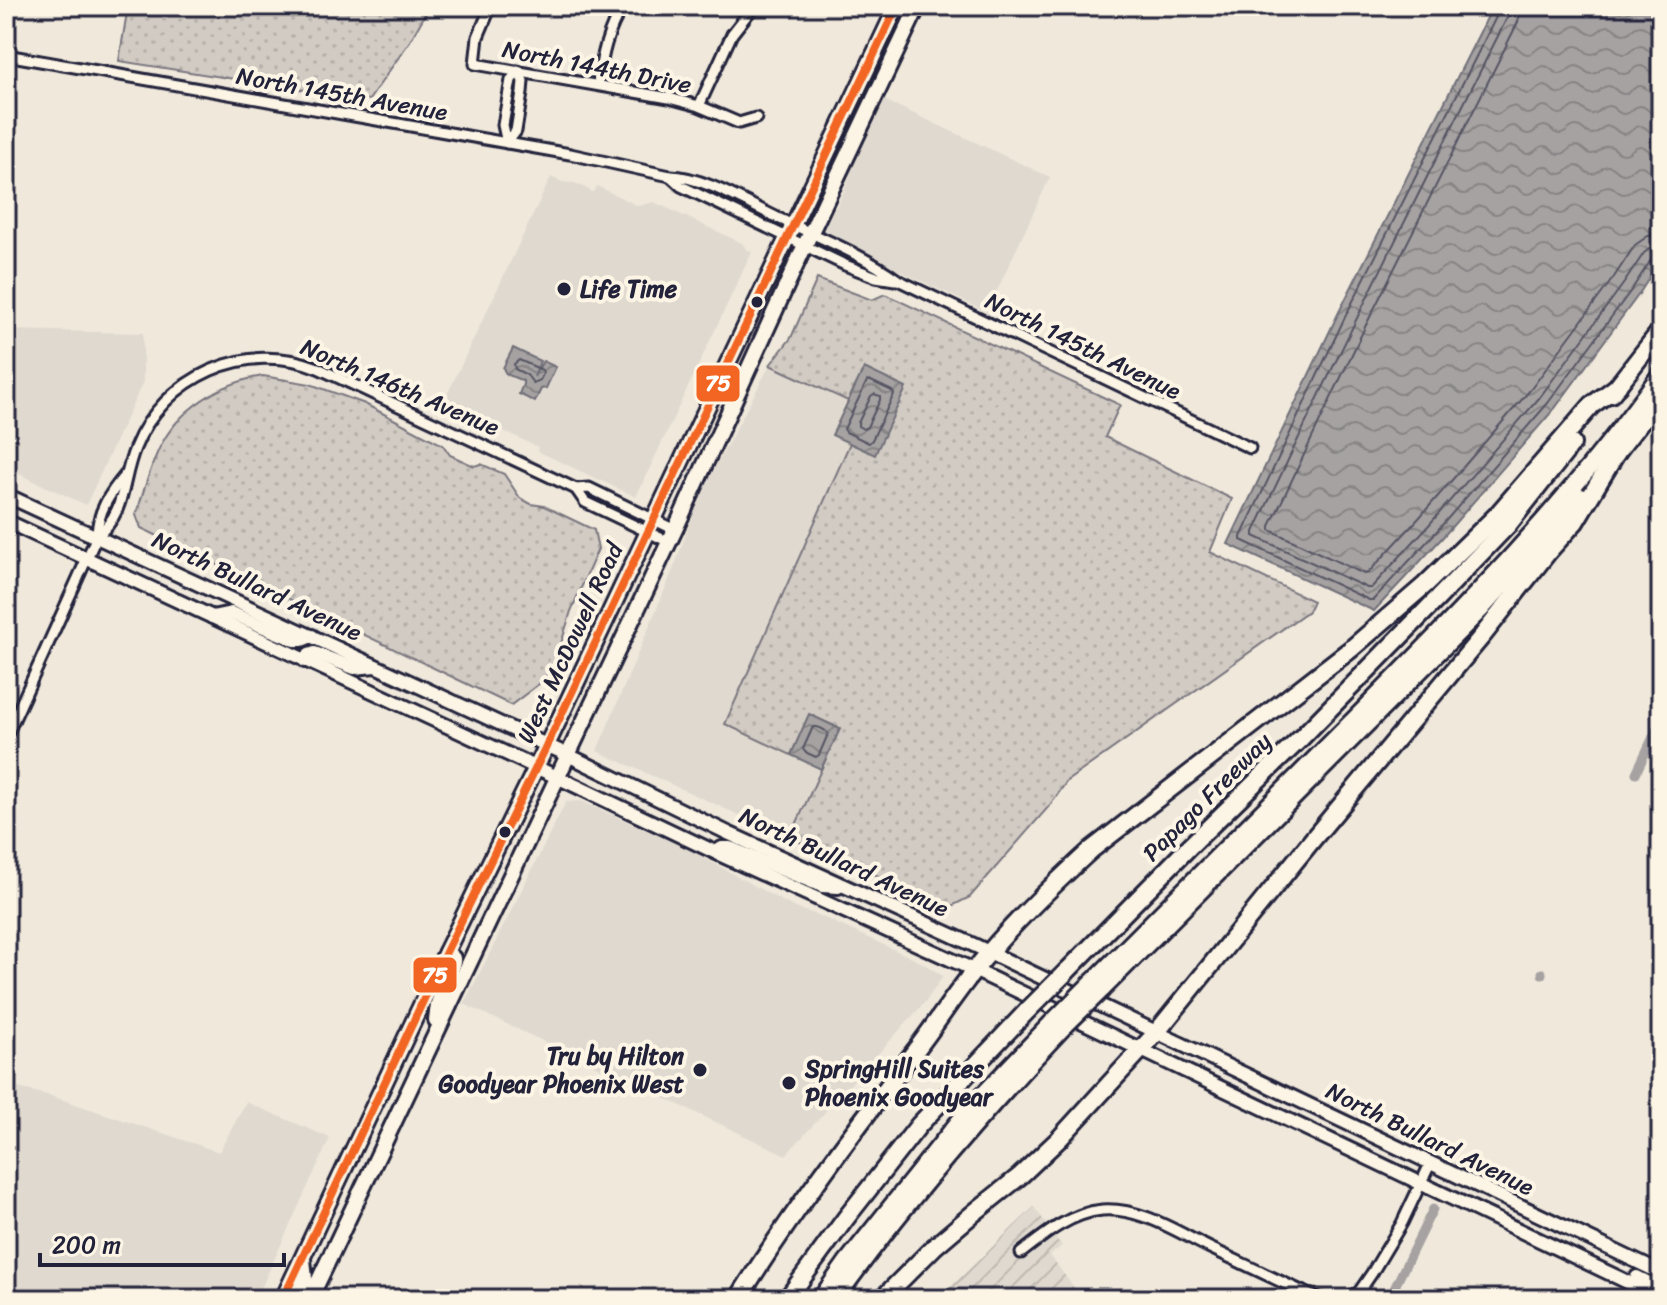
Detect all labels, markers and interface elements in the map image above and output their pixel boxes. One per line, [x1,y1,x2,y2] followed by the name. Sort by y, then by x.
[499,28,695,106] street label: North 144th Drive
[233,55,451,133] street label: North 145th Avenue
[580,268,678,310] place label: Life Time
[555,280,573,298] marker: Life Time
[978,280,1189,412] street label: North 145th Avenue
[749,294,765,310] unlabelled marker
[294,326,507,448] street label: North 146th Avenue
[695,364,741,403] line badge: 75
[705,364,732,403] text: 75
[145,519,369,653] street label: North Bullard Avenue
[505,533,636,750] street label: West McDowell Road
[1132,722,1282,872] street label: Papago Freeway
[732,795,956,929] street label: North Bullard Avenue
[497,824,513,840] unlabelled marker
[412,956,458,994] line badge: 75
[422,956,449,995] text: 75
[439,1035,684,1105] place label: Tru by Hilton Goodyear Phoenix West
[804,1048,995,1118] place label: SpringHill Suites Phoenix Goodyear
[691,1061,709,1079] marker: Tru by Hilton Goodyear Phoenix West
[1319,1070,1542,1208] street label: North Bullard Avenue
[780,1074,798,1092] marker: SpringHill Suites Phoenix Goodyear
[40,1217,284,1267] scale bar
[52,1224,121,1266] text: 200 m

